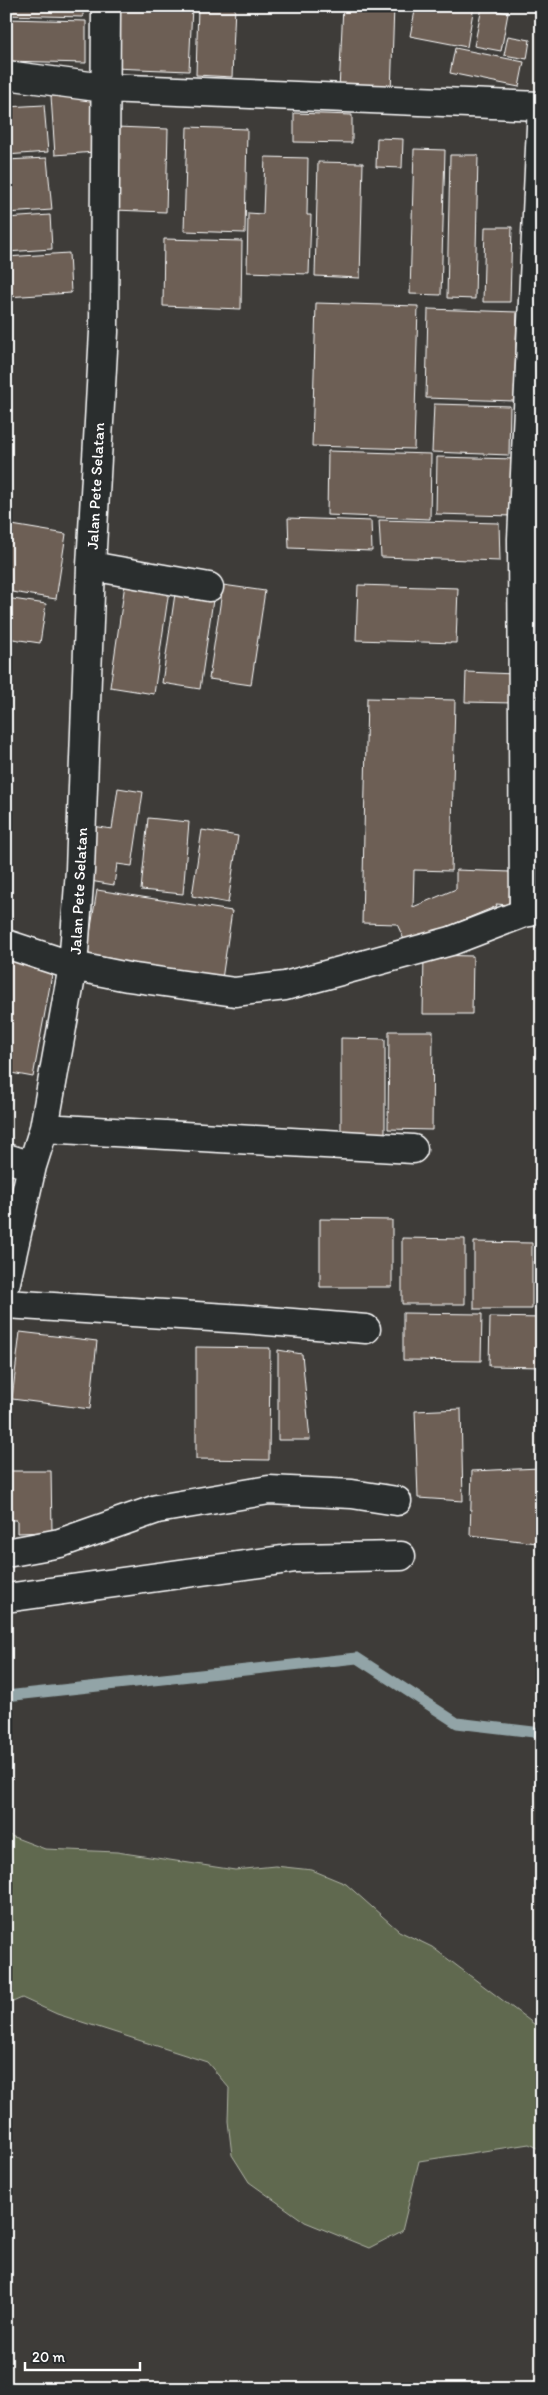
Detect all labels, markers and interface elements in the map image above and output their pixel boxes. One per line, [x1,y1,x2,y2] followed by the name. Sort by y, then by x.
[83,422,108,550] street label: Jalan Pete Selatan
[66,827,91,955] street label: Jalan Pete Selatan
[25,2340,140,2372] scale bar
[32,2348,66,2366] text: 20 m

